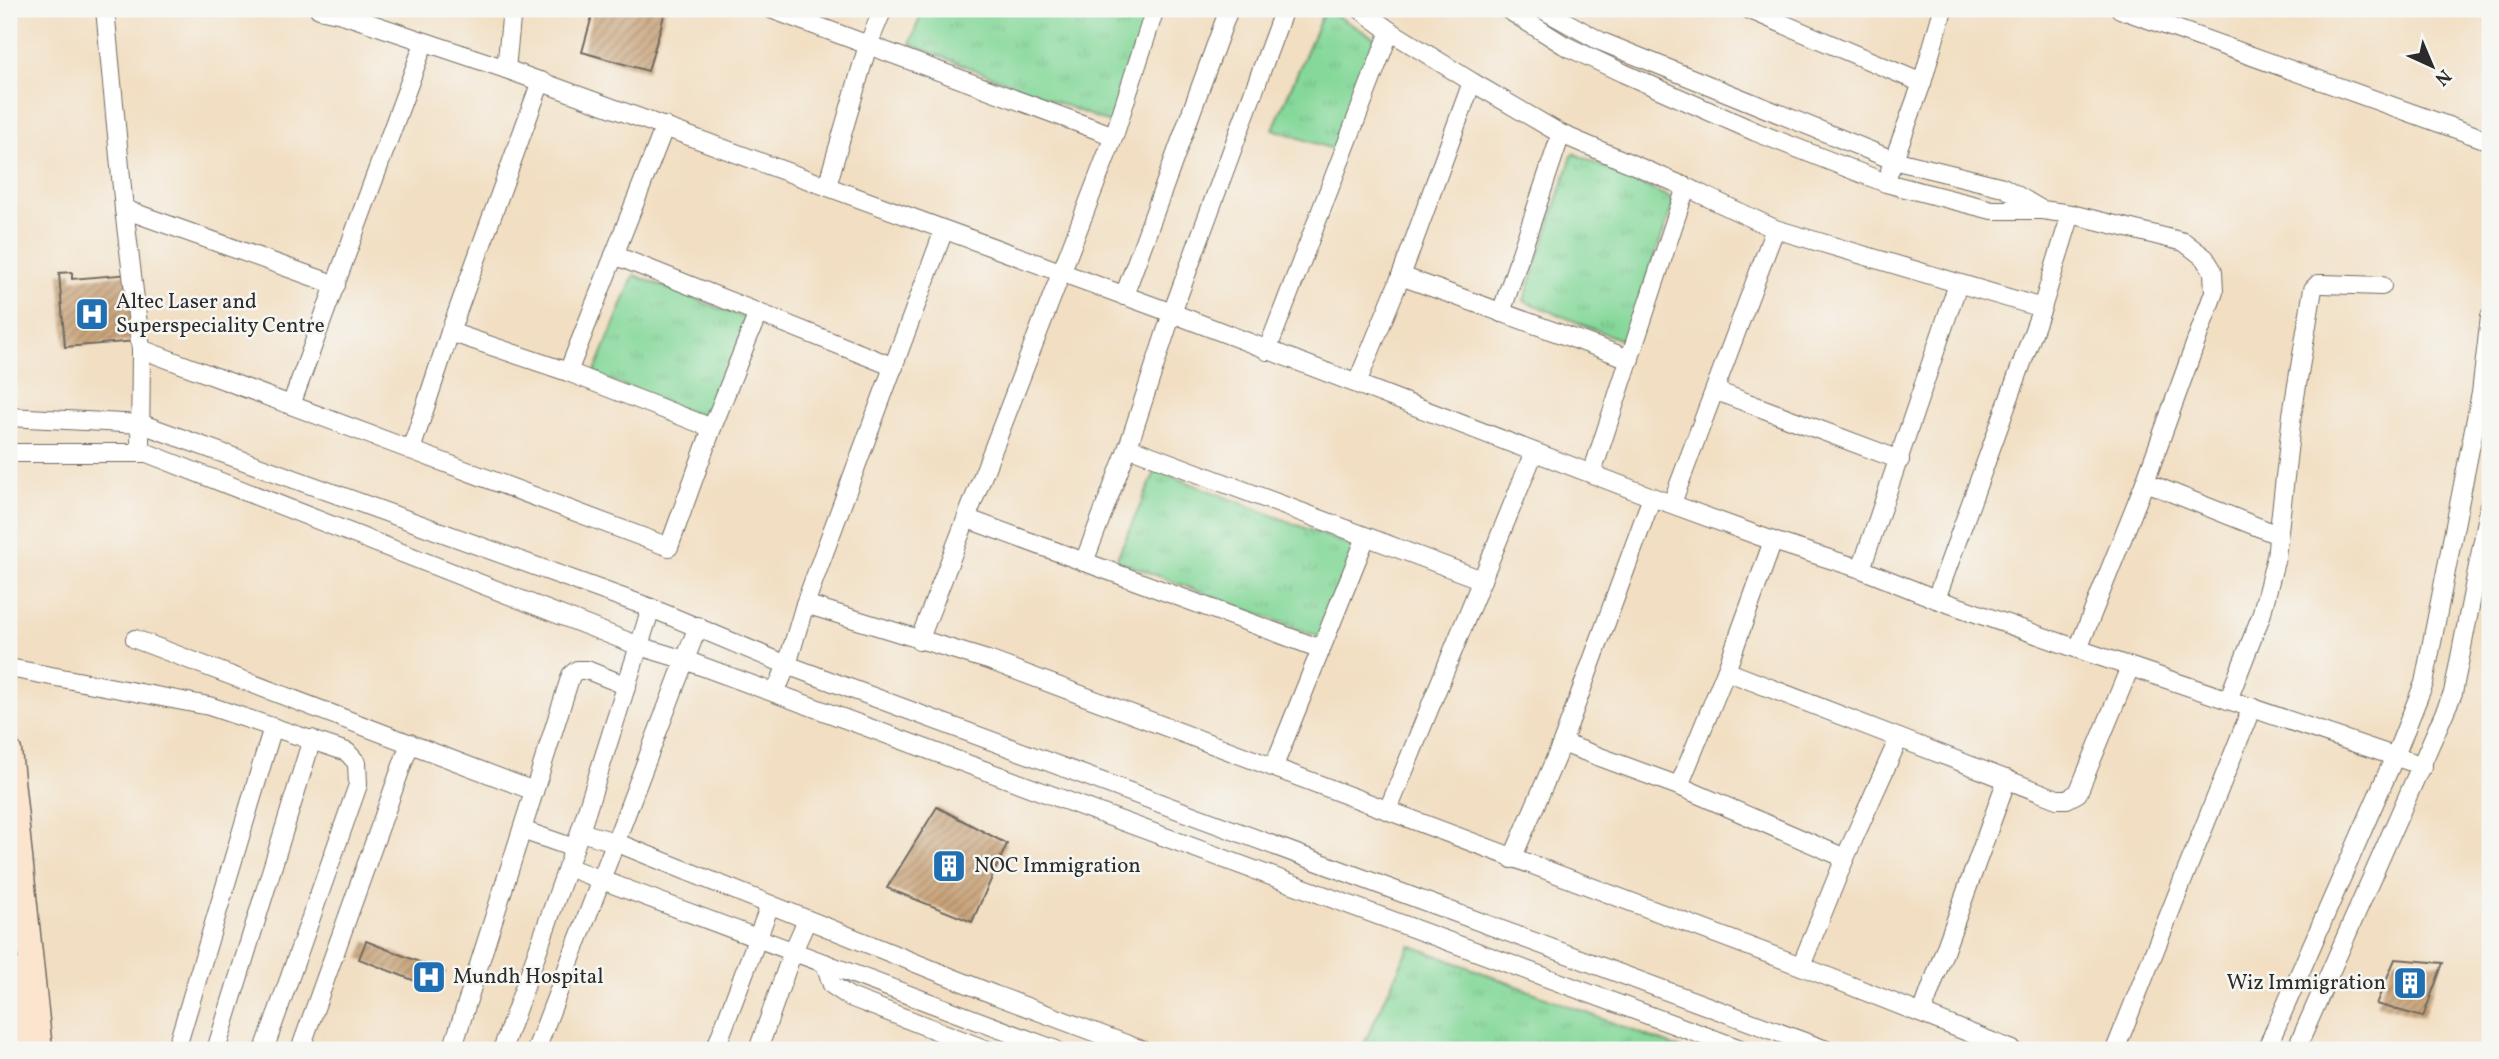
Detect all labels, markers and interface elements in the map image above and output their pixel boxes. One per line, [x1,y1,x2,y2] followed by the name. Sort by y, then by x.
[2398,32,2468,102] north arrow
[2428,63,2456,91] text: N
[116,288,325,341] place label: Altec Laser and Superspeciality Centre
[73,295,111,333] hospital icon: Altec Laser and Superspeciality Centre
[930,847,968,885] building icon: NOC Immigration
[974,852,1141,881] place label: NOC Immigration
[410,958,448,996] hospital icon: Mundh Hospital
[453,963,604,992] place label: Mundh Hospital
[2391,964,2429,1002] building icon: Wiz Immigration
[2227,969,2386,998] place label: Wiz Immigration

